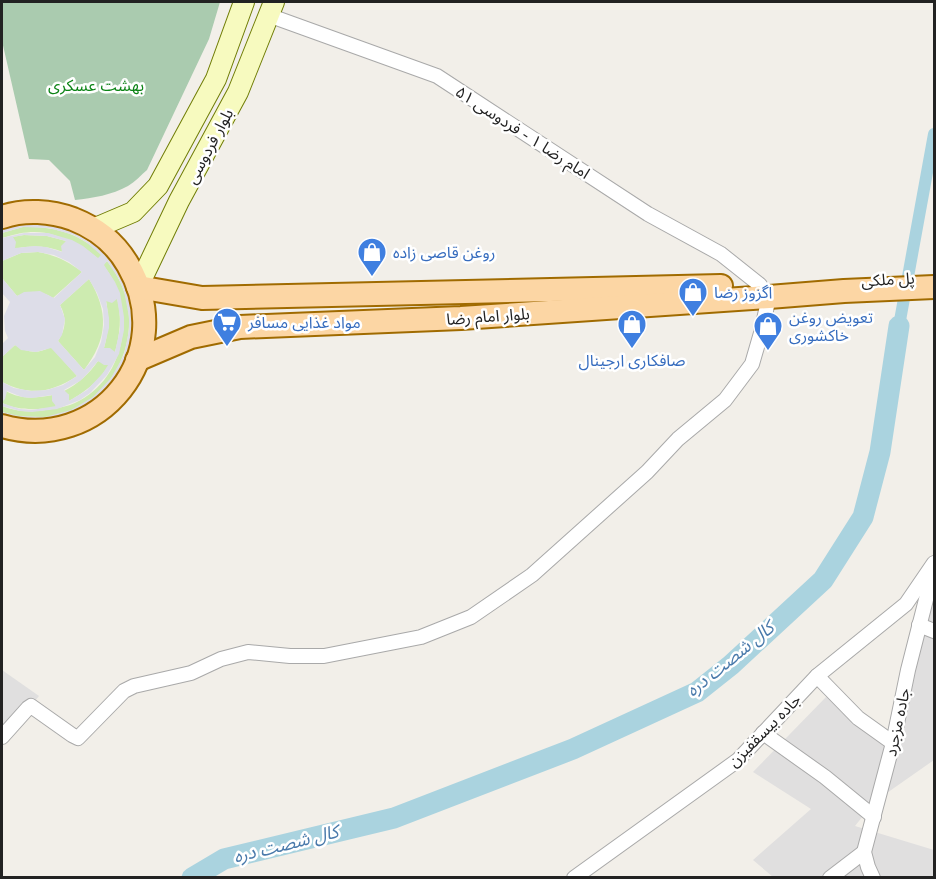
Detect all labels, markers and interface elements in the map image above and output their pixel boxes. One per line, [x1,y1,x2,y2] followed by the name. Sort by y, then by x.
[48,75,144,97] park label: بهشت عسکری
[450,81,594,185] street label: امام رضا ۱ - فردوسی ۵۱
[181,105,239,188] street label: بلوار فردوسی
[356,236,388,278] shop icon: روغن قاصی زاده
[393,242,495,264] place label: روغن قاصی زاده
[861,268,915,292] street label: پل ملکی
[677,276,709,318] shop icon: اگزوز رضا
[714,282,772,304] place label: اگزوز رضا
[446,303,531,332] street label: بلوار امام رضا
[211,306,243,348] supermarket icon: مواد غذایی مسافر
[789,307,873,347] place label: تعویض روغن خاکشوری
[616,308,648,350] shop icon: صافکاری ارجینال
[752,310,784,352] shop icon: تعویض روغن خاکشوری
[247,312,361,334] place label: مواد غذایی مسافر
[579,350,685,372] place label: صافکاری ارجینال
[681,614,782,702] water label: کال شصت دره
[880,686,916,758] street label: جاده مزجرد
[723,689,806,772] street label: جاده بیسقفیزن
[231,819,344,869] water label: کال شصت دره

